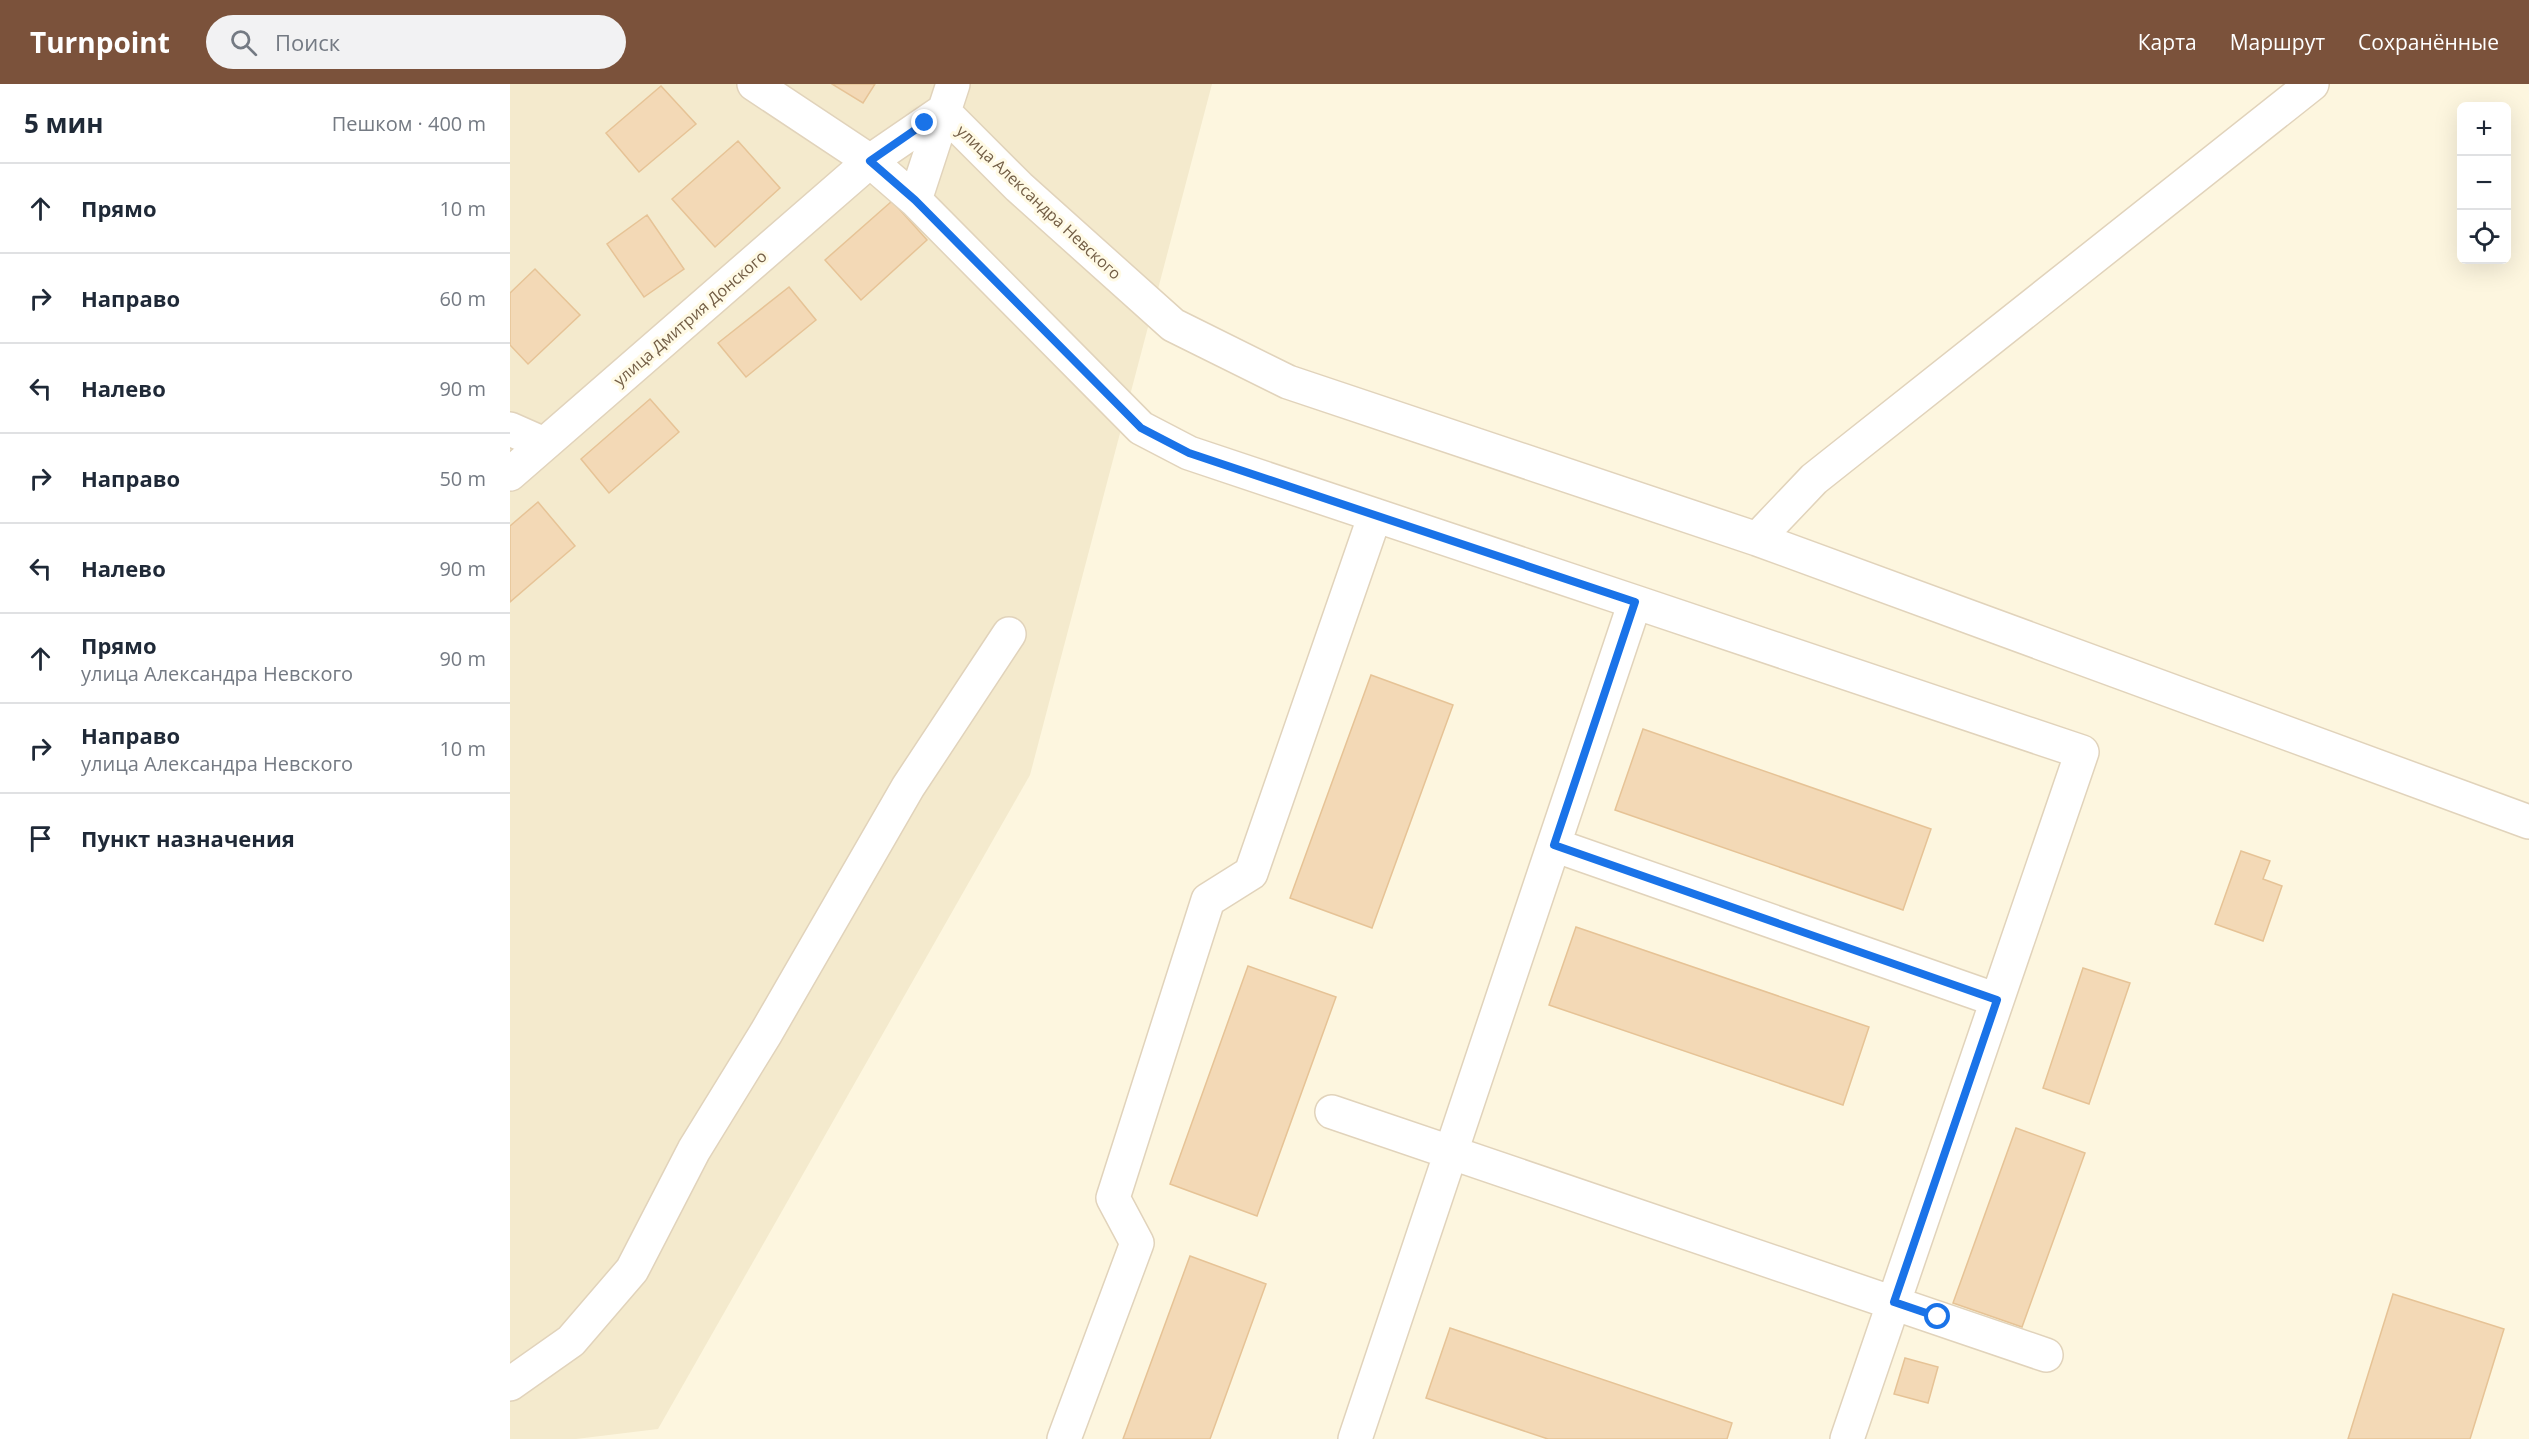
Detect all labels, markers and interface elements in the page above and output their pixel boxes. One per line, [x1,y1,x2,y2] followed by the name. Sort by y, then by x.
[206,15,626,69] search box
[30,23,170,61] text: Turnpoint
[227,26,260,59] icon: search
[275,27,340,57] text: Поиск
[2138,28,2197,56] text: Карта
[2230,28,2325,56] text: Маршрут
[2358,28,2499,56] text: Сохранённые
[2457,102,2511,264] map controls
[2457,102,2511,156] button: +
[24,105,104,141] text: 5 мин
[911,109,937,135] route end
[332,110,486,137] text: Пешком · 400 m
[952,120,1126,284] street label: улица Александра Невского
[2457,156,2511,210] button: −
[24,192,57,225] icon: ahead
[81,193,157,223] text: Прямо
[439,195,486,222] text: 10 m
[2457,210,2511,264] button: locate
[609,245,771,391] street label: улица Дмитрия Донского
[24,282,57,315] icon: right
[81,283,180,313] text: Направо
[439,285,486,312] text: 60 m
[24,372,57,405] icon: left
[81,373,166,403] text: Налево
[439,375,486,402] text: 90 m
[24,462,57,495] icon: right
[81,463,180,493] text: Направо
[439,465,486,492] text: 50 m
[24,552,57,585] icon: left
[81,553,166,583] text: Налево
[439,555,486,582] text: 90 m
[81,630,157,660] text: Прямо
[24,642,57,675] icon: ahead
[439,645,486,672] text: 90 m
[81,660,353,687] text: улица Александра Невского
[81,720,180,750] text: Направо
[24,732,57,765] icon: right
[439,735,486,762] text: 10 m
[81,750,353,777] text: улица Александра Невского
[24,822,57,855] icon: arrive
[81,823,295,853] text: Пункт назначения
[1924,1303,1950,1329] route start

